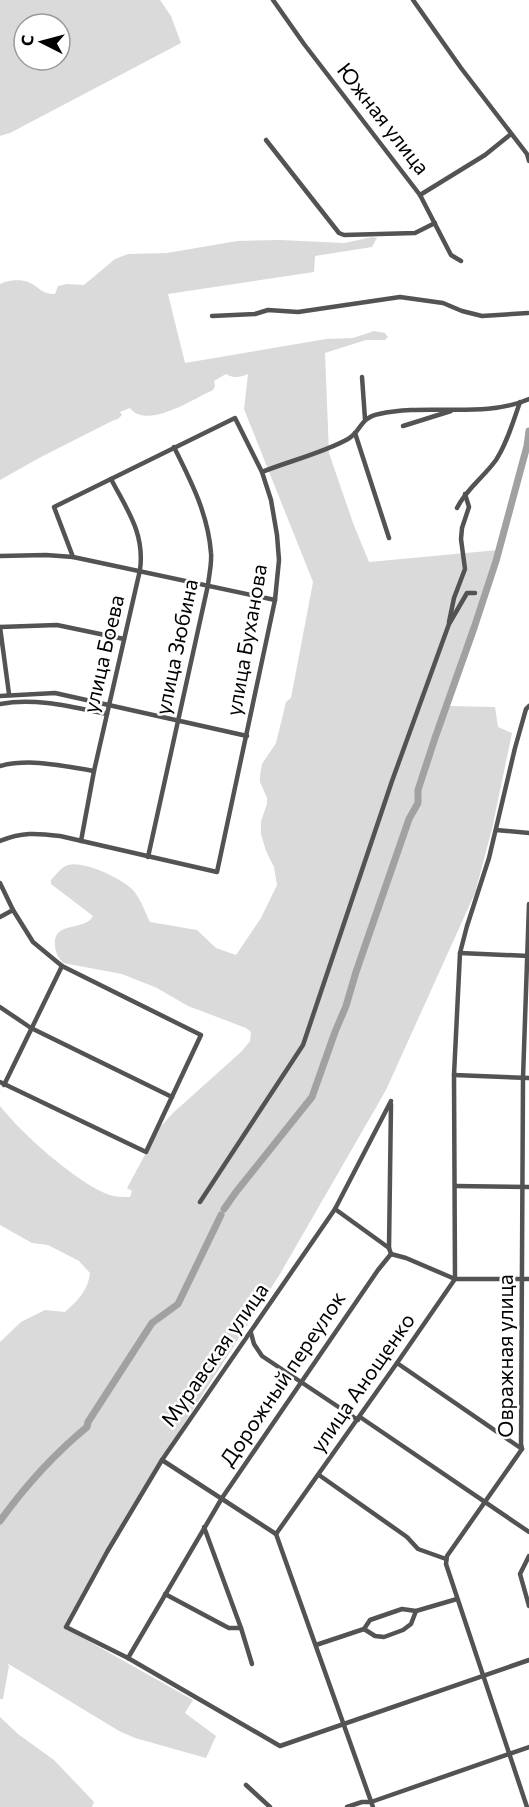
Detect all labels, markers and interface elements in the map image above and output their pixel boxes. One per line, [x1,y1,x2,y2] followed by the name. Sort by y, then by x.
[12,12,72,72] north arrow
[17,34,37,47] text: С
[333,57,436,179] street label: Южная улица
[220,562,271,718] street label: улица Буханова
[149,576,202,717] street label: улица Зюбина
[77,592,128,715] street label: улица Боева
[492,1274,517,1438] street label: Овражная улица
[155,1278,273,1431] street label: Муравская улица
[214,1286,350,1470] street label: Дорожный переулок
[304,1308,419,1457] street label: улица Анощенко

